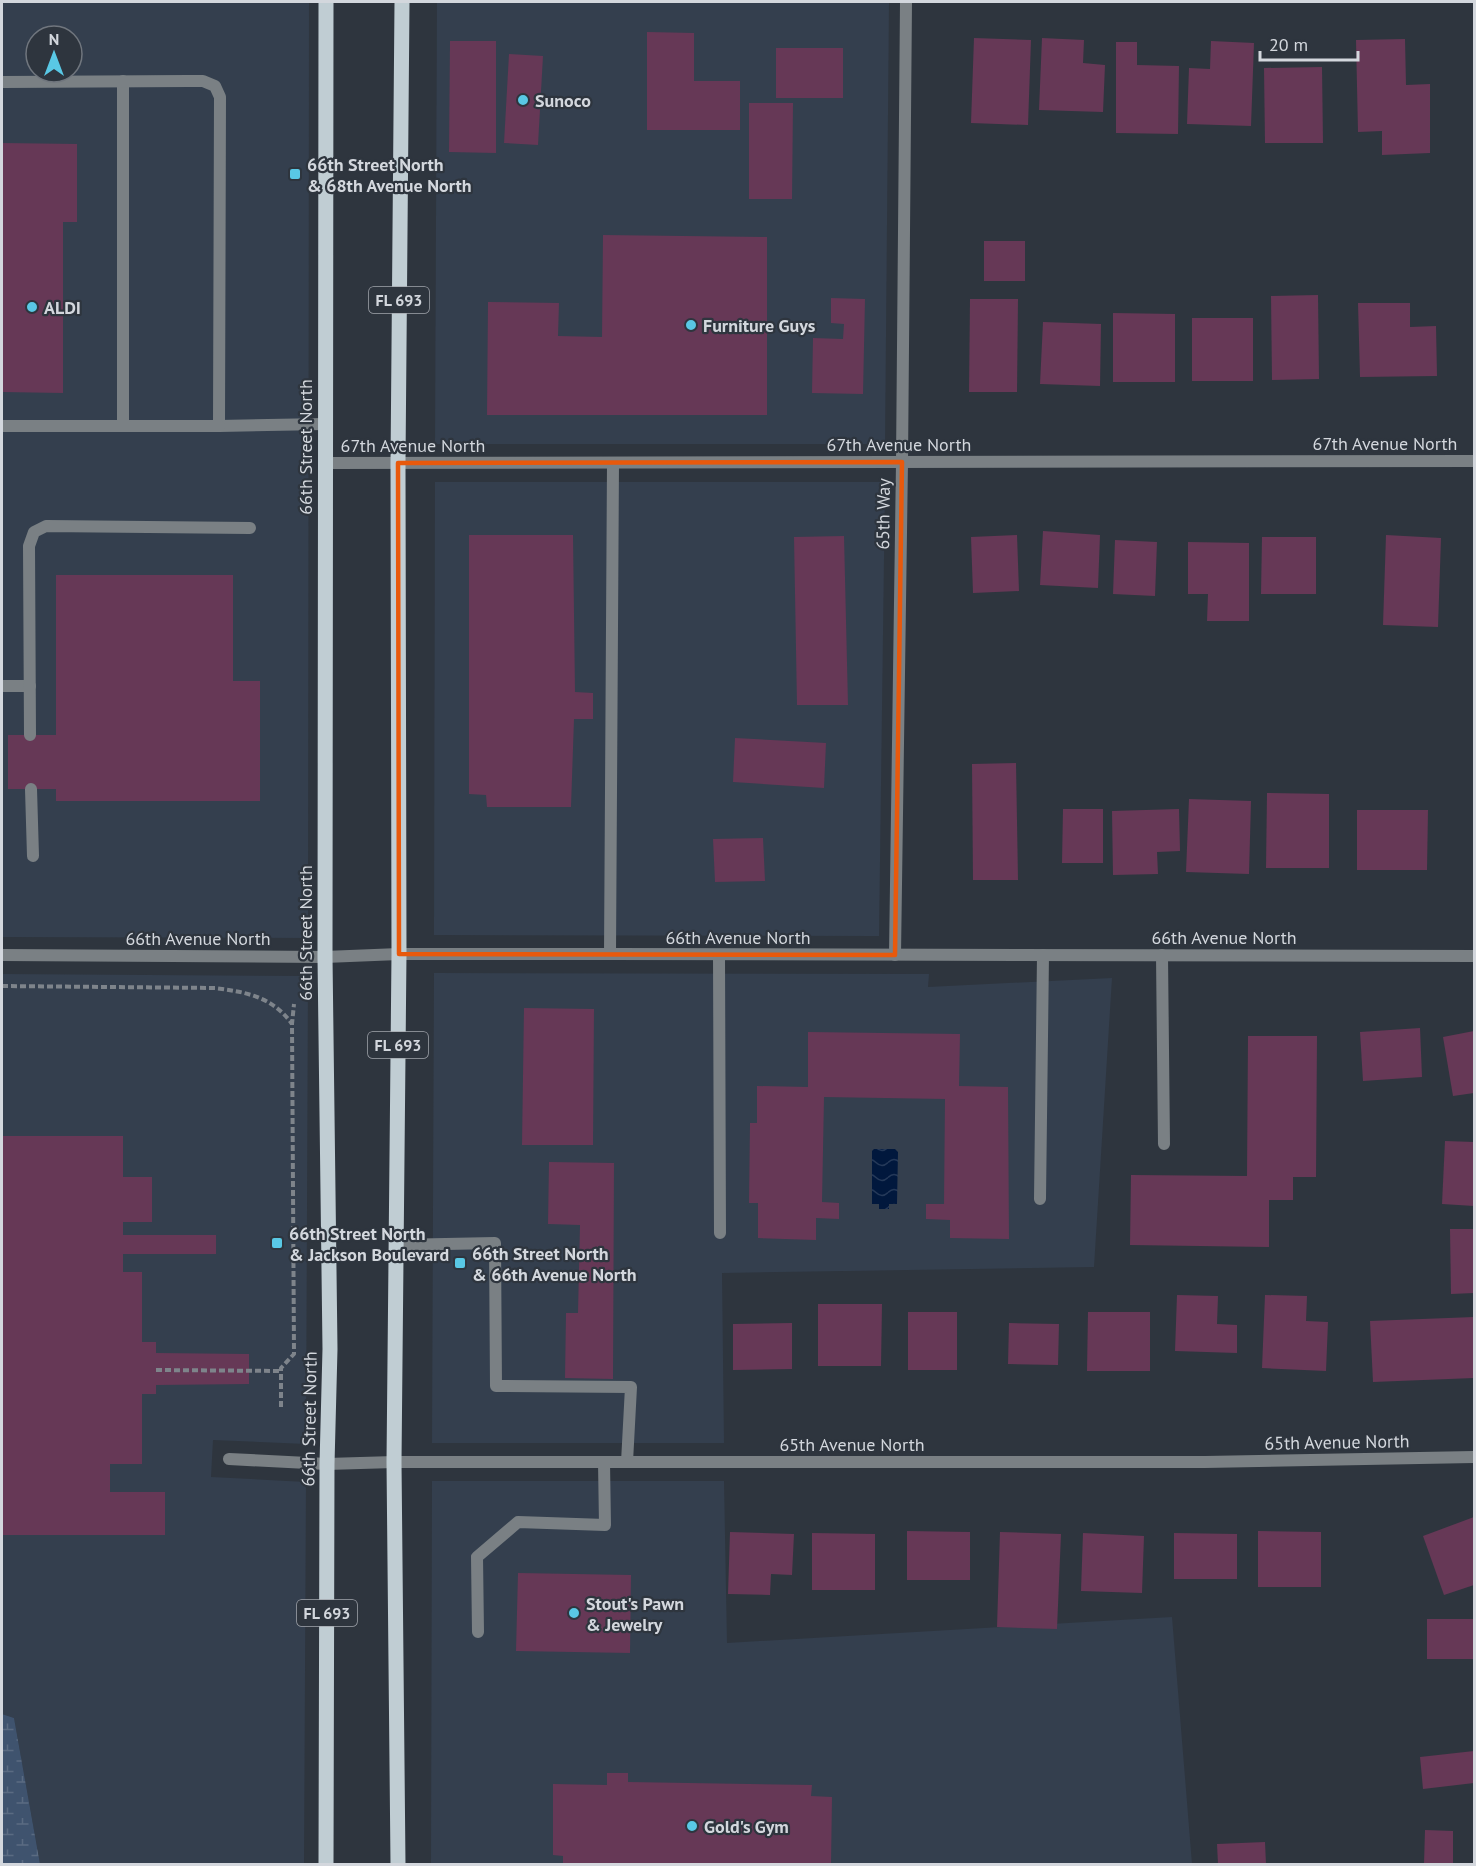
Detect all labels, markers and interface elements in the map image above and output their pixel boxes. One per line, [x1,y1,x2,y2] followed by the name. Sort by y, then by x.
[24,24,84,84] north arrow
[1260,24,1358,62] scale bar
[49,29,59,49] text: N
[1269,33,1308,56] text: 20 m
[535,89,591,112] place label: Sunoco
[516,93,530,107] marker: Sunoco
[307,153,472,197] place label: 66th Street North & 68th Avenue North
[288,167,302,181] marker: 66th Street North & 68th Avenue North
[369,287,429,313] road number: FL 693
[44,296,81,319] place label: ALDI
[25,300,39,314] marker: ALDI
[703,314,816,337] place label: Furniture Guys
[684,318,698,332] marker: Furniture Guys
[294,379,317,515] street label: 66th Street North
[1313,432,1457,455] street label: 67th Avenue North
[827,433,971,456] street label: 67th Avenue North
[341,434,485,457] street label: 67th Avenue North
[871,477,895,550] street label: 65th Way
[294,865,317,1001] street label: 66th Street North
[665,926,811,949] street label: 66th Avenue North
[1151,926,1297,949] street label: 66th Avenue North
[125,927,271,950] street label: 66th Avenue North
[368,1032,428,1058] road number: FL 693
[289,1222,449,1266] place label: 66th Street North & Jackson Boulevard
[270,1236,284,1250] marker: 66th Street North & Jackson Boulevard
[472,1242,637,1286] place label: 66th Street North & 66th Avenue North
[453,1256,467,1270] marker: 66th Street North & 66th Avenue North
[296,1351,322,1487] street label: 66th Street North
[1264,1429,1410,1455] street label: 65th Avenue North
[779,1433,925,1456] street label: 65th Avenue North
[586,1592,684,1636] place label: Stout's Pawn & Jewelry
[297,1600,357,1626] road number: FL 693
[567,1606,581,1620] marker: Stout's Pawn & Jewelry
[704,1815,789,1838] place label: Gold's Gym
[685,1819,699,1833] marker: Gold's Gym

